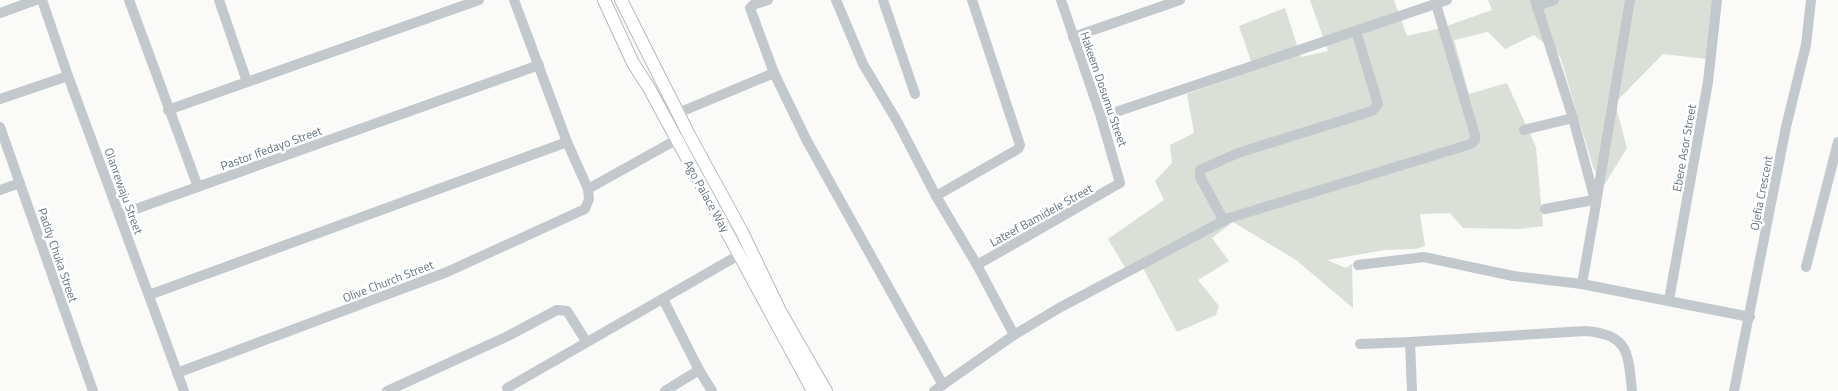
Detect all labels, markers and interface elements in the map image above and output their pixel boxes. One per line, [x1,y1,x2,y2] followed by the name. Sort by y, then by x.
[1075,29,1133,150] street label: Hakeem Dosumu Street
[1667,102,1701,193] street label: Ebere Asor Street
[218,121,325,175] street label: Pastor Ifedayo Street
[100,145,149,238] street label: Olanrewaju Street
[1744,153,1778,232] street label: Ojefia Crescent
[679,156,735,236] street label: Ago Palace Way
[986,178,1097,251] street label: Lateef Bamidele Street
[33,205,83,306] street label: Paddy Chuka Street
[340,255,437,307] street label: Olive Church Street

